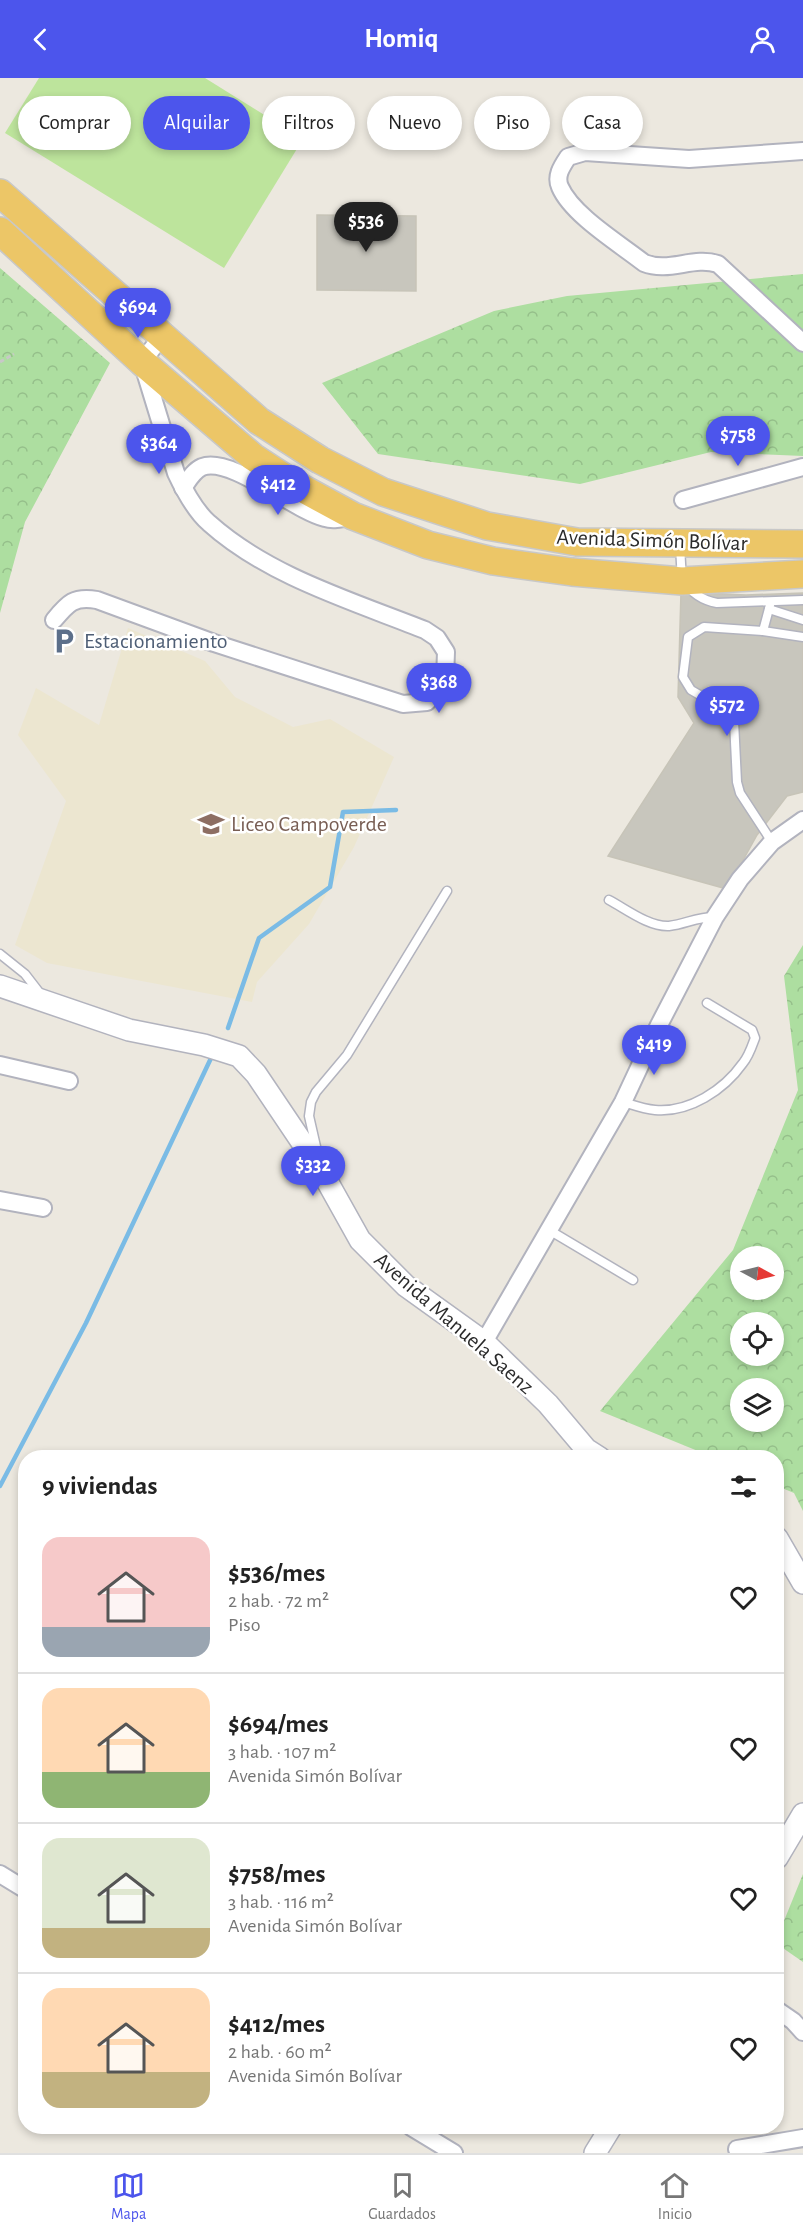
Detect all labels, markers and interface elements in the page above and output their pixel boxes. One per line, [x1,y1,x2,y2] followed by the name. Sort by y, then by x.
[24,23,57,56] icon: back
[746,23,779,56] icon: person
[364,25,439,52] text: Homiq
[18,96,131,150] chip: Comprar
[143,96,250,150] chip: Alquilar
[262,96,355,150] chip: Filtros
[367,96,462,150] chip: Nuevo
[474,96,550,150] chip: Piso
[562,96,643,150] chip: Casa
[330,202,402,253] pin: $536
[348,211,384,231] text: $536
[102,288,174,339] pin: $694
[119,297,157,317] text: $694
[702,416,774,467] pin: $758
[123,424,195,475] pin: $364
[720,425,756,445] text: $758
[140,433,178,453] text: $364
[242,465,314,516] pin: $412
[260,474,296,494] text: $412
[556,526,748,554] street label: Avenida Simón Bolívar
[49,626,79,656] parking icon: Estacionamiento
[84,630,228,652] place label: Estacionamiento
[403,663,475,714] pin: $368
[420,672,458,692] text: $368
[691,686,763,737] pin: $572
[709,695,745,715] text: $572
[196,809,226,839] school or university icon: Liceo Campoverde
[231,813,387,835] place label: Liceo Campoverde
[618,1025,690,1076] pin: $419
[636,1034,672,1054] text: $419
[277,1146,349,1197] pin: $332
[295,1155,331,1175] text: $332
[730,1246,784,1300] north arrow
[730,1246,784,1432] map controls
[370,1248,538,1398] street label: Avenida Manuela Saenz
[730,1312,784,1366] button: locate
[730,1378,784,1432] button: layers
[727,1470,760,1503] icon: filters
[42,1473,157,1499] text: 9 viviendas
[228,1560,325,1586] text: $536/mes
[90,1561,162,1633] icon: home
[727,1581,760,1614] icon: heart
[228,1591,329,1611] text: 2 hab. · 72 m²
[228,1615,260,1635] text: Piso
[228,1711,329,1737] text: $694/mes
[90,1712,162,1784] icon: home
[727,1732,760,1765] icon: heart
[228,1742,336,1762] text: 3 hab. · 107 m²
[228,1766,402,1786] text: Avenida Simón Bolívar
[228,1861,326,1887] text: $758/mes
[90,1862,162,1934] icon: home
[727,1882,760,1915] icon: heart
[228,1892,334,1912] text: 3 hab. · 116 m²
[228,1916,402,1936] text: Avenida Simón Bolívar
[228,2011,325,2037] text: $412/mes
[90,2012,162,2084] icon: home
[727,2032,760,2065] icon: heart
[228,2042,331,2062] text: 2 hab. · 60 m²
[228,2066,402,2086] text: Avenida Simón Bolívar
[111,2169,146,2224] tab: Mapa
[368,2169,436,2224] tab: Guardados
[658,2169,692,2224] tab: Inicio

